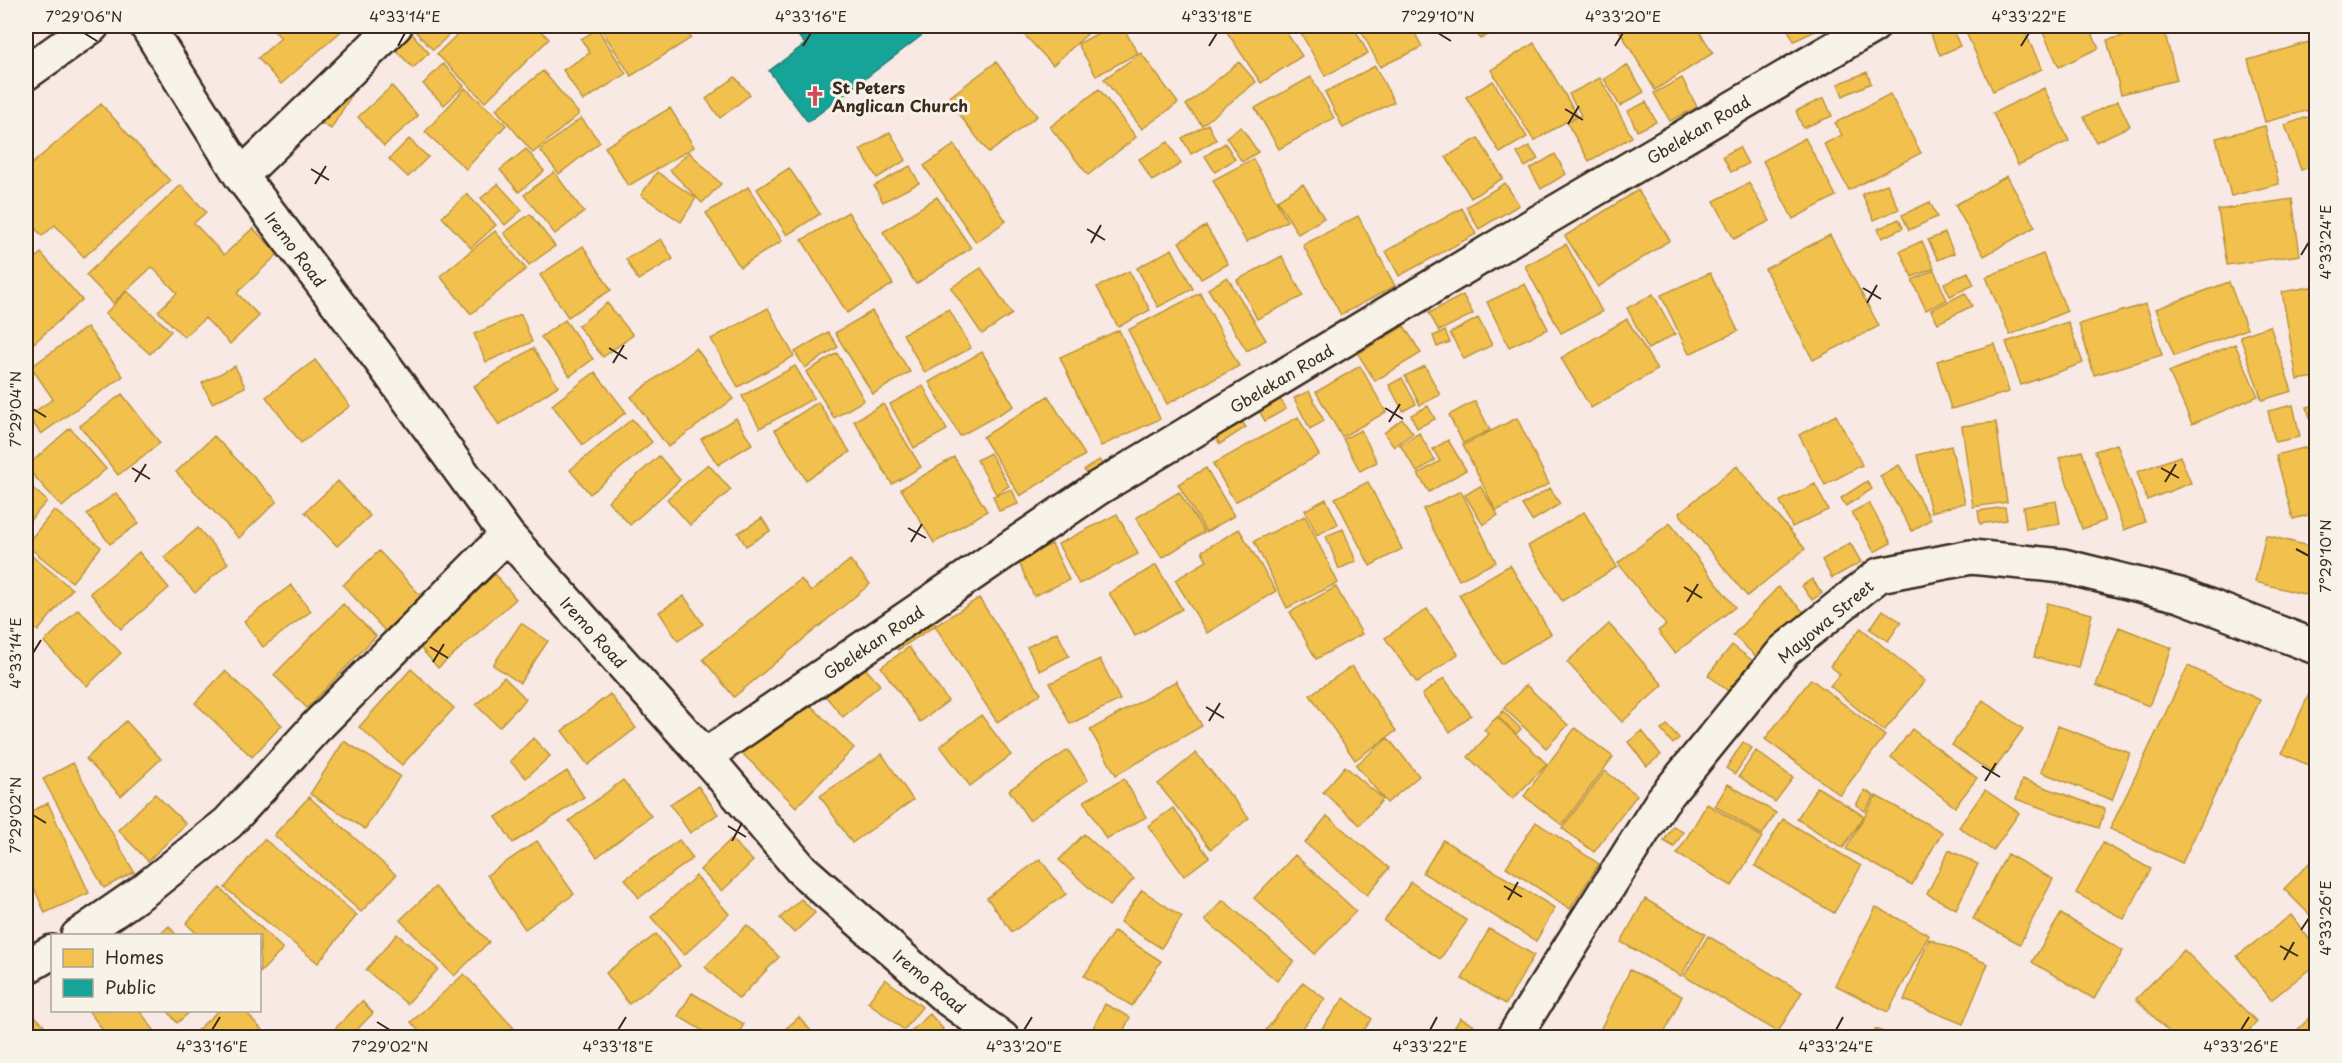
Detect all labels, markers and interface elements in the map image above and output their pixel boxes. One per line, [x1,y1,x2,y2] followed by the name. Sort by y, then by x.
[45,4,123,27] text: 7°29'06"N
[369,4,441,27] text: 4°33'14"E
[775,4,847,27] text: 4°33'16"E
[1181,4,1253,27] text: 4°33'18"E
[1401,4,1475,27] text: 7°29'10"N
[1585,4,1661,27] text: 4°33'20"E
[1992,4,2066,27] text: 4°33'22"E
[832,75,968,117] place label: St Peters Anglican Church
[803,84,827,108] church icon: St Peters Anglican Church
[1642,89,1754,169] street label: Gbelekan Road
[2313,205,2336,279] text: 4°33'24"E
[260,206,332,292] street label: Iremo Road
[1225,338,1337,418] street label: Gbelekan Road
[3,371,26,447] text: 7°29'04"N
[2313,519,2336,593] text: 7°29'10"N
[1772,573,1878,668] street label: Mayowa Street
[555,591,633,673] street label: Iremo Road
[818,599,928,685] street label: Gbelekan Road
[3,617,26,689] text: 4°33'14"E
[3,777,26,853] text: 7°29'02"N
[2313,880,2336,956] text: 4°33'26"E
[51,934,261,1012] legend
[105,943,163,970] text: Homes
[888,943,972,1019] street label: Iremo Road
[105,973,156,1000] text: Public
[176,1034,248,1057] text: 4°33'16"E
[352,1034,428,1057] text: 7°29'02"N
[582,1034,654,1057] text: 4°33'18"E
[986,1034,1062,1057] text: 4°33'20"E
[1393,1034,1467,1057] text: 4°33'22"E
[1799,1034,1873,1057] text: 4°33'24"E
[2203,1034,2279,1057] text: 4°33'26"E

